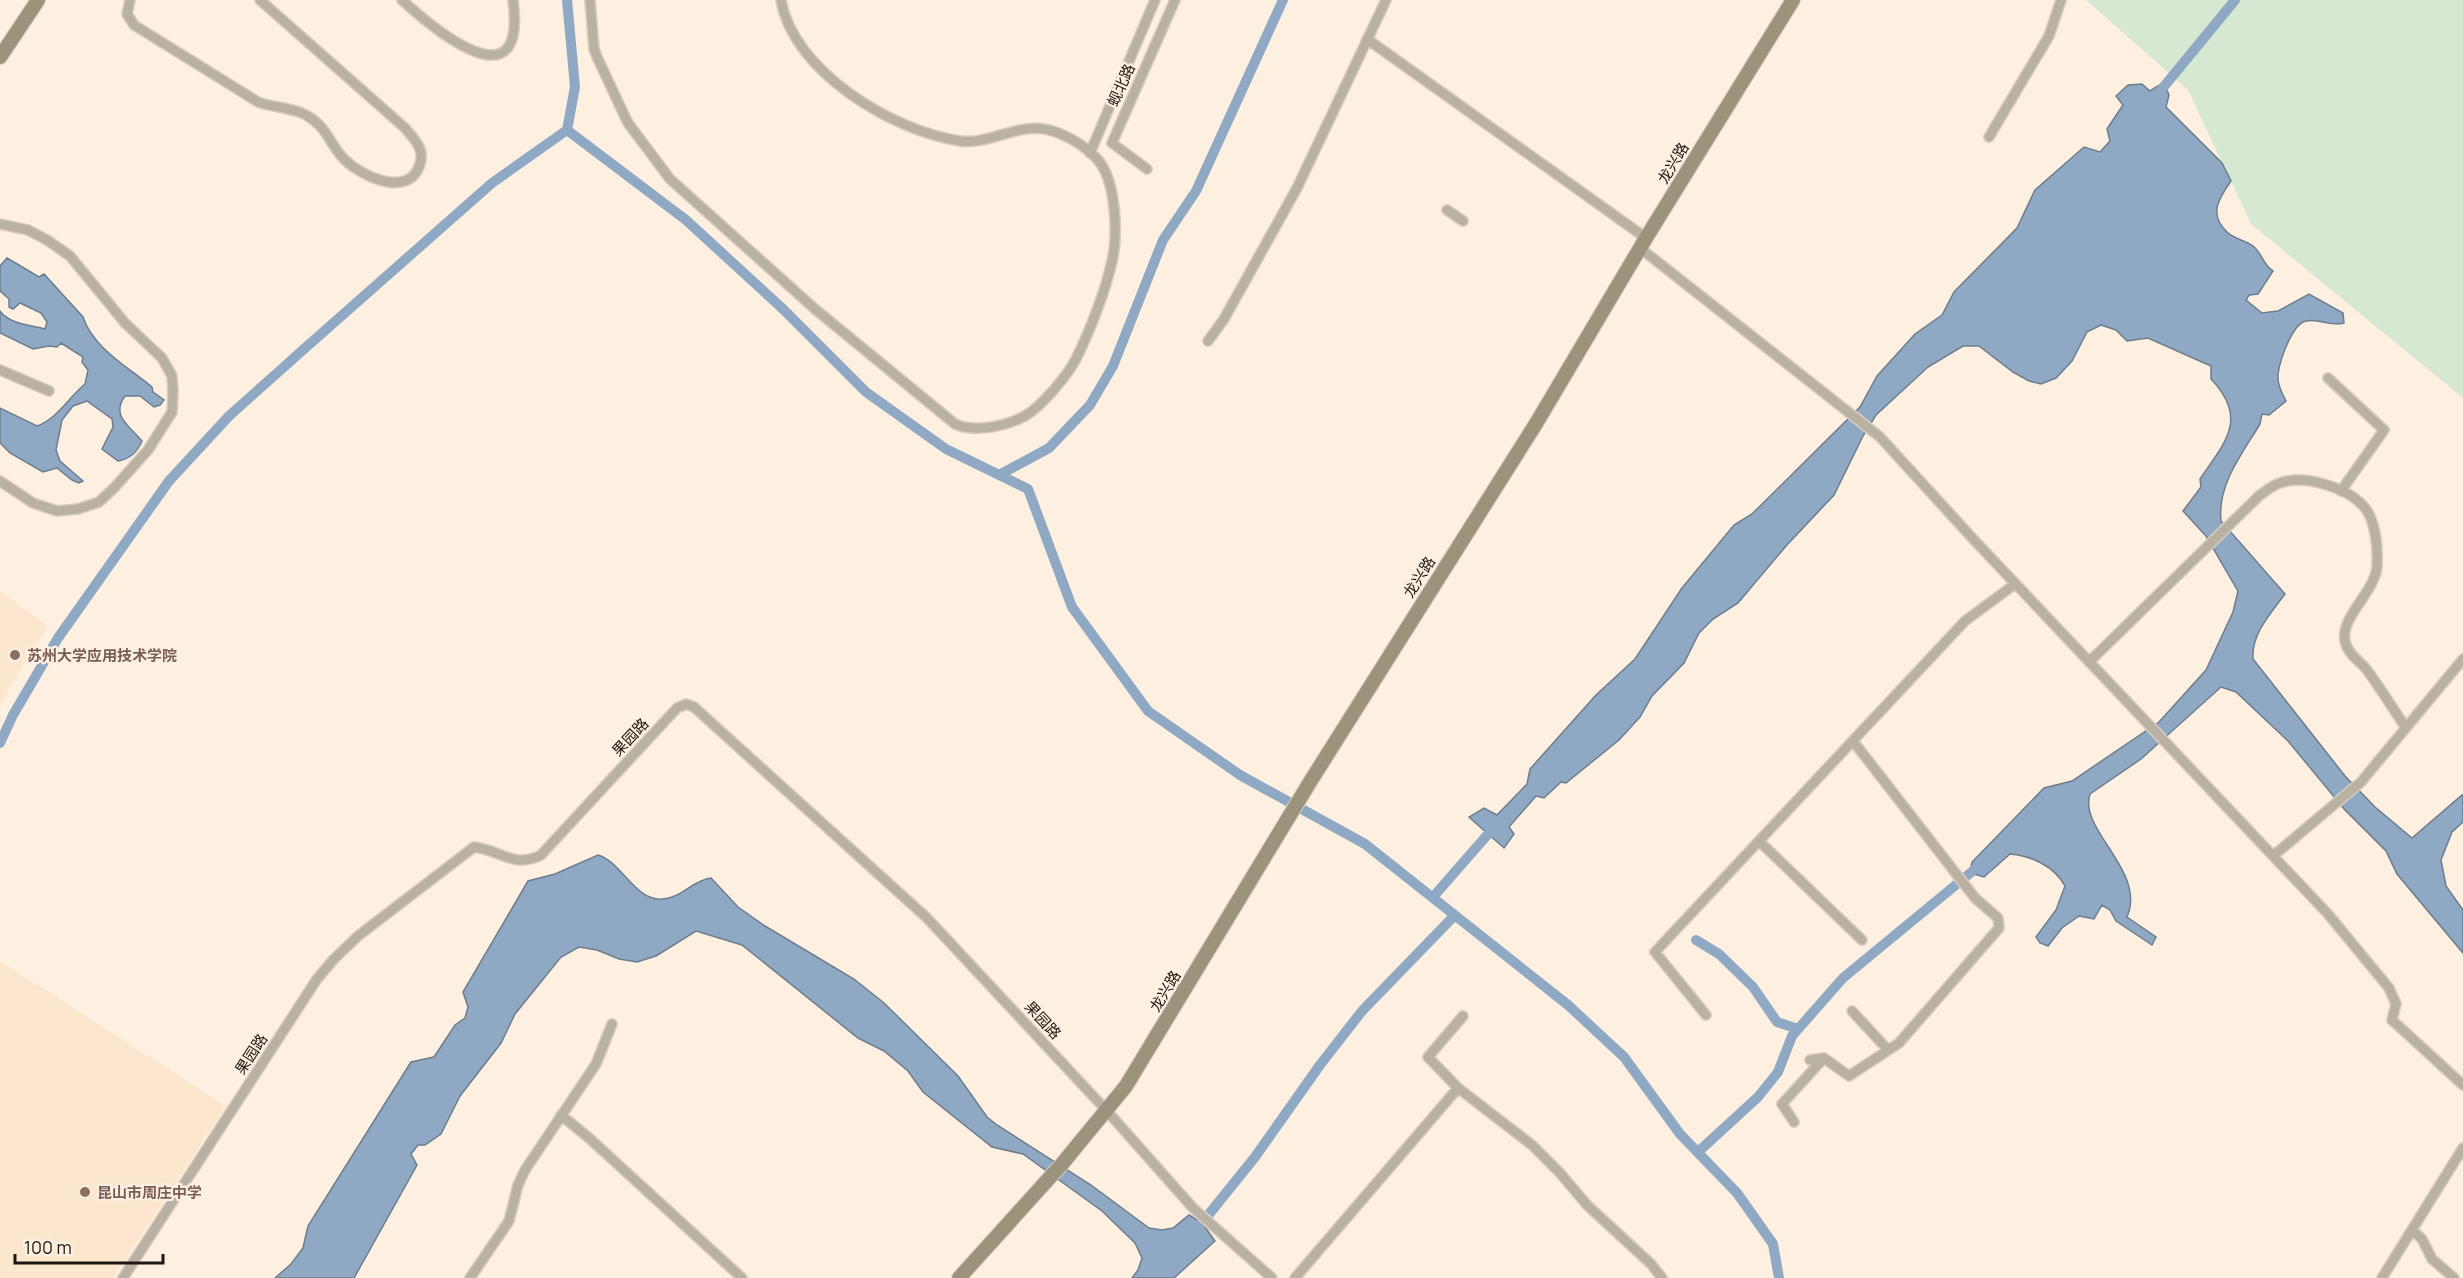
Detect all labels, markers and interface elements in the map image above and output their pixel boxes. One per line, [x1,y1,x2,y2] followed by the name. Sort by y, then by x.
[1102,60,1140,110] street label: 蚬北路
[1652,138,1694,188] street label: 龙兴路
[1398,552,1440,602] street label: 龙兴路
[27,645,177,666] place label: 苏州大学应用技术学院
[8,648,22,662] marker: 苏州大学应用技术学院
[607,713,653,761] street label: 果园路
[1144,966,1186,1016] street label: 龙兴路
[1020,996,1066,1044] street label: 果园路
[230,1029,272,1079] street label: 果园路
[97,1182,202,1203] place label: 昆山市周庄中学
[78,1185,92,1199] marker: 昆山市周庄中学
[15,1227,164,1265] scale bar
[24,1235,72,1259] text: 100 m

